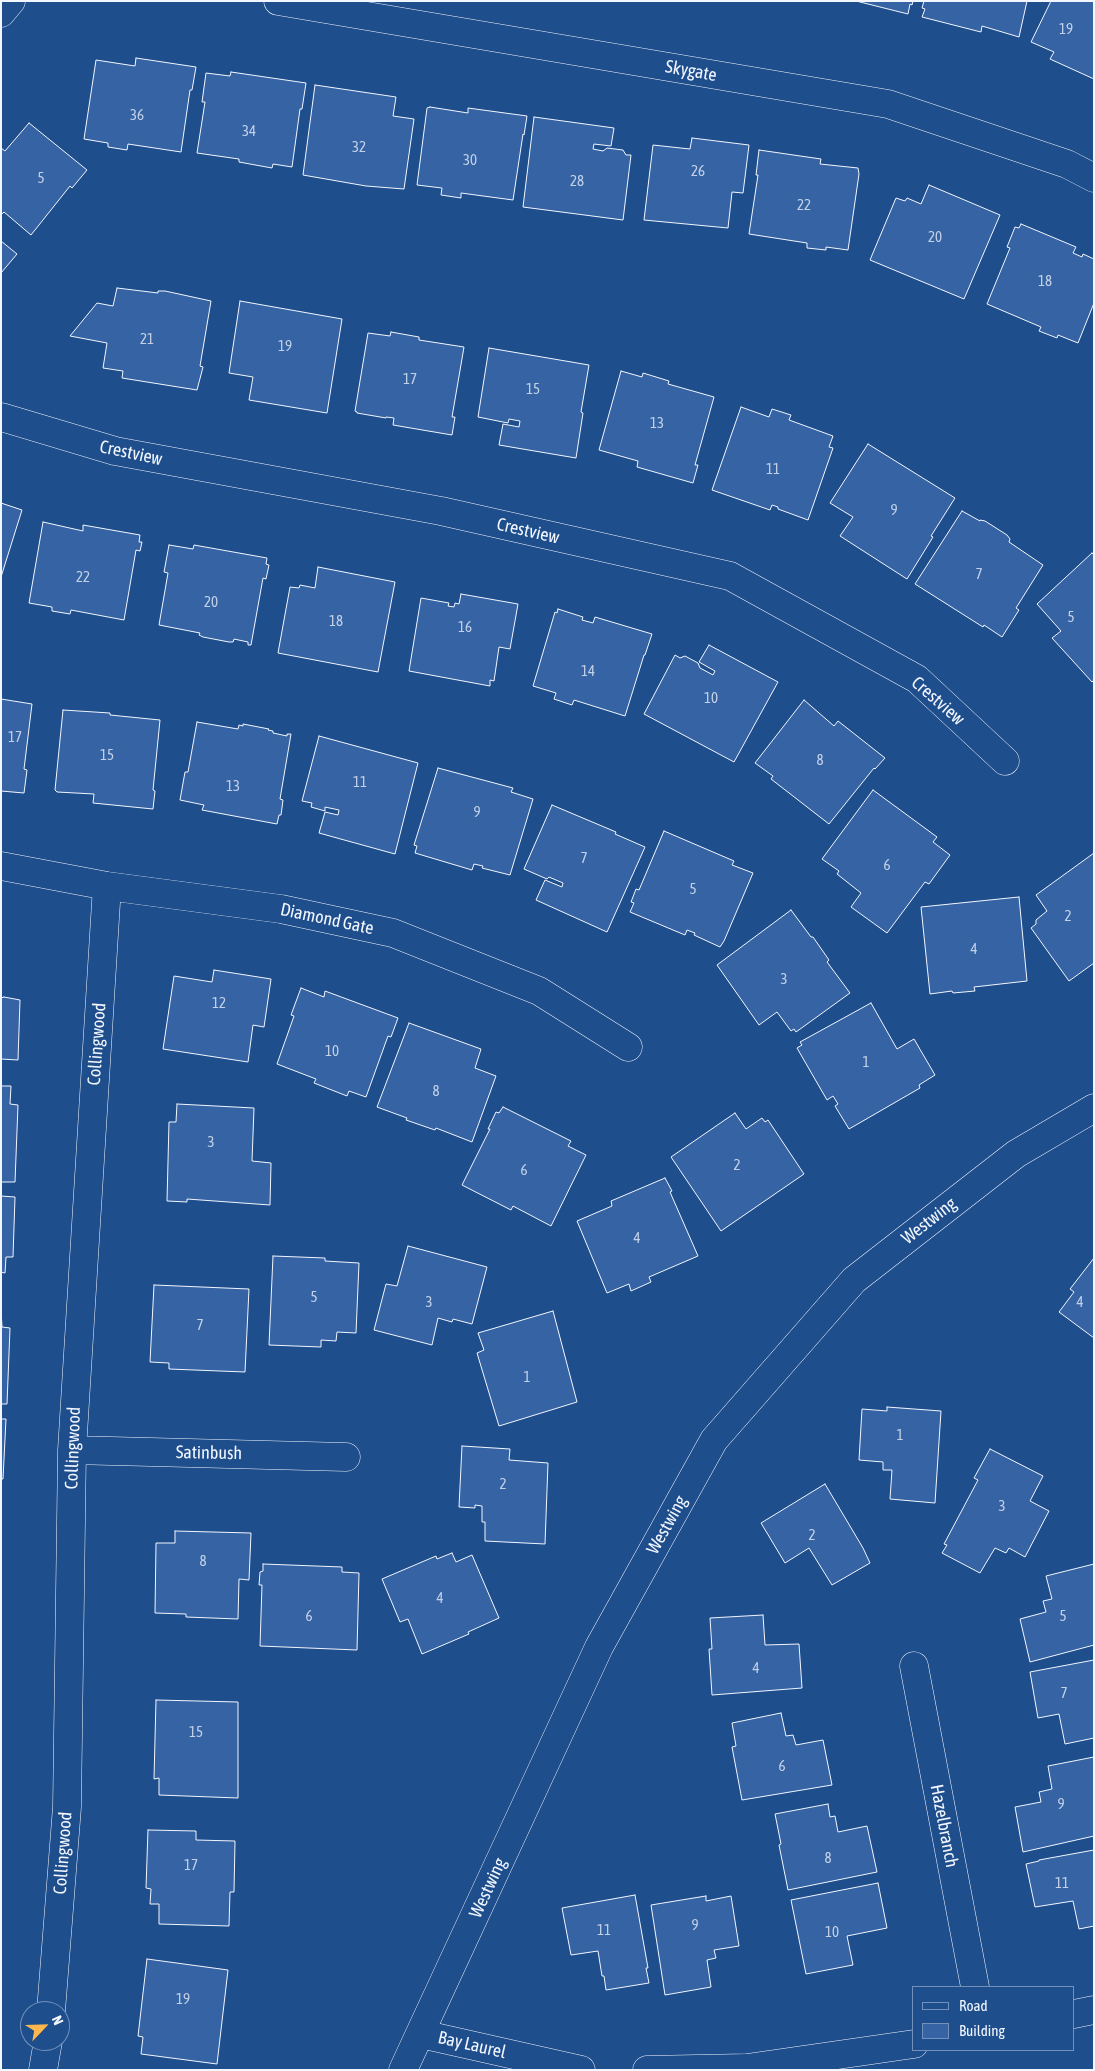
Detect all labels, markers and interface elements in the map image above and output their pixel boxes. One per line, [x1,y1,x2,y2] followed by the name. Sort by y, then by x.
[1059,20,1073,38] house number: 19
[664,56,718,86] street label: Skygate
[130,106,144,124] house number: 36
[242,122,256,140] house number: 34
[352,138,366,156] house number: 32
[463,151,477,169] house number: 30
[691,162,705,180] house number: 26
[37,169,45,187] house number: 5
[570,172,584,190] house number: 28
[797,196,811,214] house number: 22
[928,228,942,246] house number: 20
[1038,272,1052,290] house number: 18
[140,330,154,348] house number: 21
[278,337,292,355] house number: 19
[403,370,417,388] house number: 17
[526,380,540,398] house number: 15
[650,414,664,432] house number: 13
[98,436,164,470] street label: Crestview
[766,460,780,478] house number: 11
[890,501,898,519] house number: 9
[495,513,561,549] street label: Crestview
[975,565,983,583] house number: 7
[76,568,90,586] house number: 22
[204,593,218,611] house number: 20
[1067,608,1075,626] house number: 5
[329,612,343,630] house number: 18
[458,618,472,636] house number: 16
[581,662,595,680] house number: 14
[907,672,969,730] street label: Crestview
[704,689,718,707] house number: 10
[8,728,22,746] house number: 17
[100,746,114,764] house number: 15
[816,751,824,769] house number: 8
[353,773,367,791] house number: 11
[226,777,240,795] house number: 13
[473,803,481,821] house number: 9
[580,849,588,867] house number: 7
[883,856,891,874] house number: 6
[689,880,697,898] house number: 5
[278,899,376,939] street label: Diamond Gate
[1064,907,1072,925] house number: 2
[970,940,978,958] house number: 4
[780,970,788,988] house number: 3
[212,994,226,1012] house number: 12
[83,1002,111,1086] street label: Collingwood
[325,1042,339,1060] house number: 10
[862,1053,870,1071] house number: 1
[432,1082,440,1100] house number: 8
[207,1133,215,1151] house number: 3
[733,1156,741,1174] house number: 2
[520,1161,528,1179] house number: 6
[897,1193,961,1249] street label: Westwing
[633,1229,641,1247] house number: 4
[310,1288,318,1306] house number: 5
[425,1293,433,1311] house number: 3
[1076,1293,1084,1311] house number: 4
[196,1316,204,1334] house number: 7
[523,1368,531,1386] house number: 1
[61,1406,85,1490] street label: Collingwood
[896,1426,904,1444] house number: 1
[176,1442,242,1464] street label: Satinbush
[499,1475,507,1493] house number: 2
[642,1492,692,1558] street label: Westwing
[998,1497,1006,1515] house number: 3
[808,1526,816,1544] house number: 2
[199,1552,207,1570] house number: 8
[436,1589,444,1607] house number: 4
[305,1607,313,1625] house number: 6
[1059,1607,1067,1625] house number: 5
[752,1659,760,1677] house number: 4
[1060,1684,1068,1702] house number: 7
[189,1723,203,1741] house number: 15
[778,1757,786,1775] house number: 6
[925,1783,963,1869] street label: Hazelbranch
[1057,1795,1065,1813] house number: 9
[49,1811,77,1895] street label: Collingwood
[824,1849,832,1867] house number: 8
[465,1855,511,1921] street label: Westwing
[184,1856,198,1874] house number: 17
[1055,1874,1069,1892] house number: 11
[691,1916,699,1934] house number: 9
[597,1921,611,1939] house number: 11
[825,1923,839,1941] house number: 10
[912,1986,1075,2051] legend
[176,1990,190,2008] house number: 19
[959,1997,988,2014] text: Road
[20,2001,70,2051] north arrow
[49,2013,67,2027] text: N
[959,2022,1005,2039] text: Building
[436,2027,508,2063] street label: Bay Laurel

